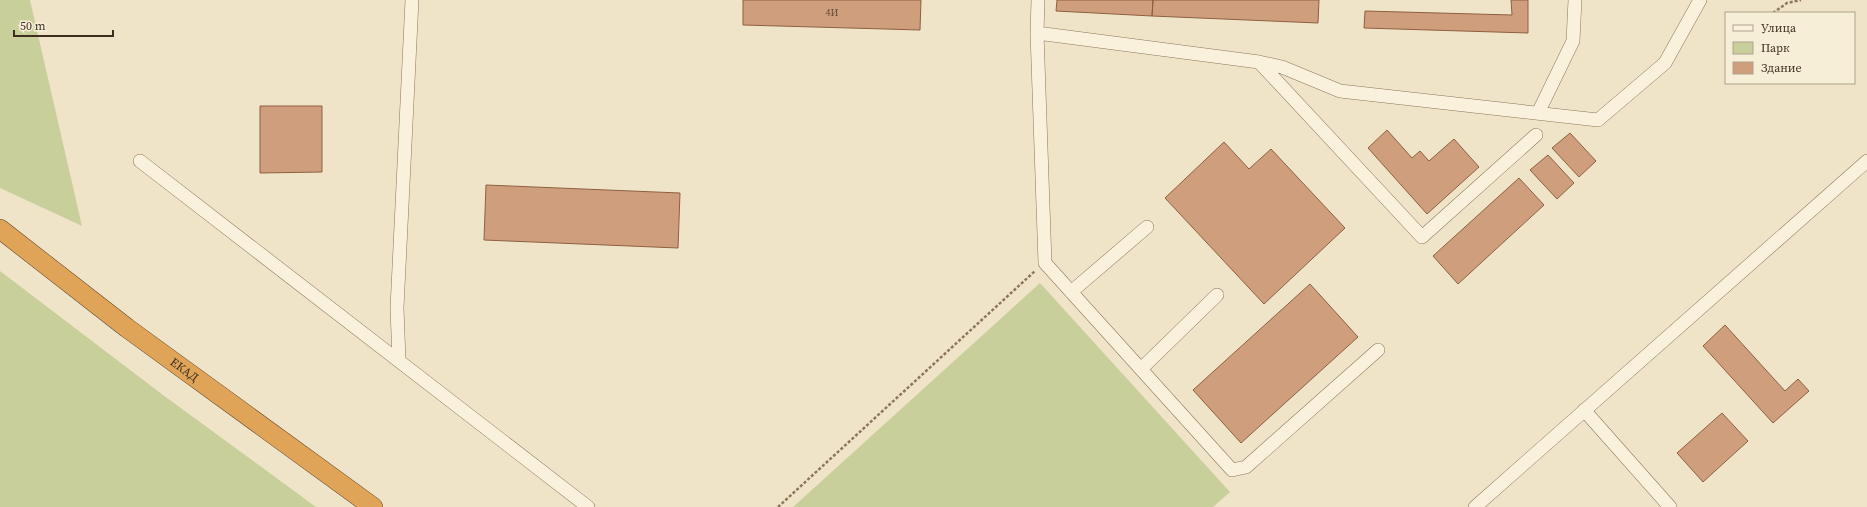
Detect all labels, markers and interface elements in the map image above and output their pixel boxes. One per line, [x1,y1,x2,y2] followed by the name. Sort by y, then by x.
[826,6,839,19] house number: 4И
[14,12,113,38] scale bar
[1725,12,1855,84] legend
[20,18,46,34] text: 50 m
[1761,20,1797,36] text: Улица
[1761,40,1790,56] text: Парк
[1761,60,1802,76] text: Здание
[167,354,202,385] street label: ЕКАД

